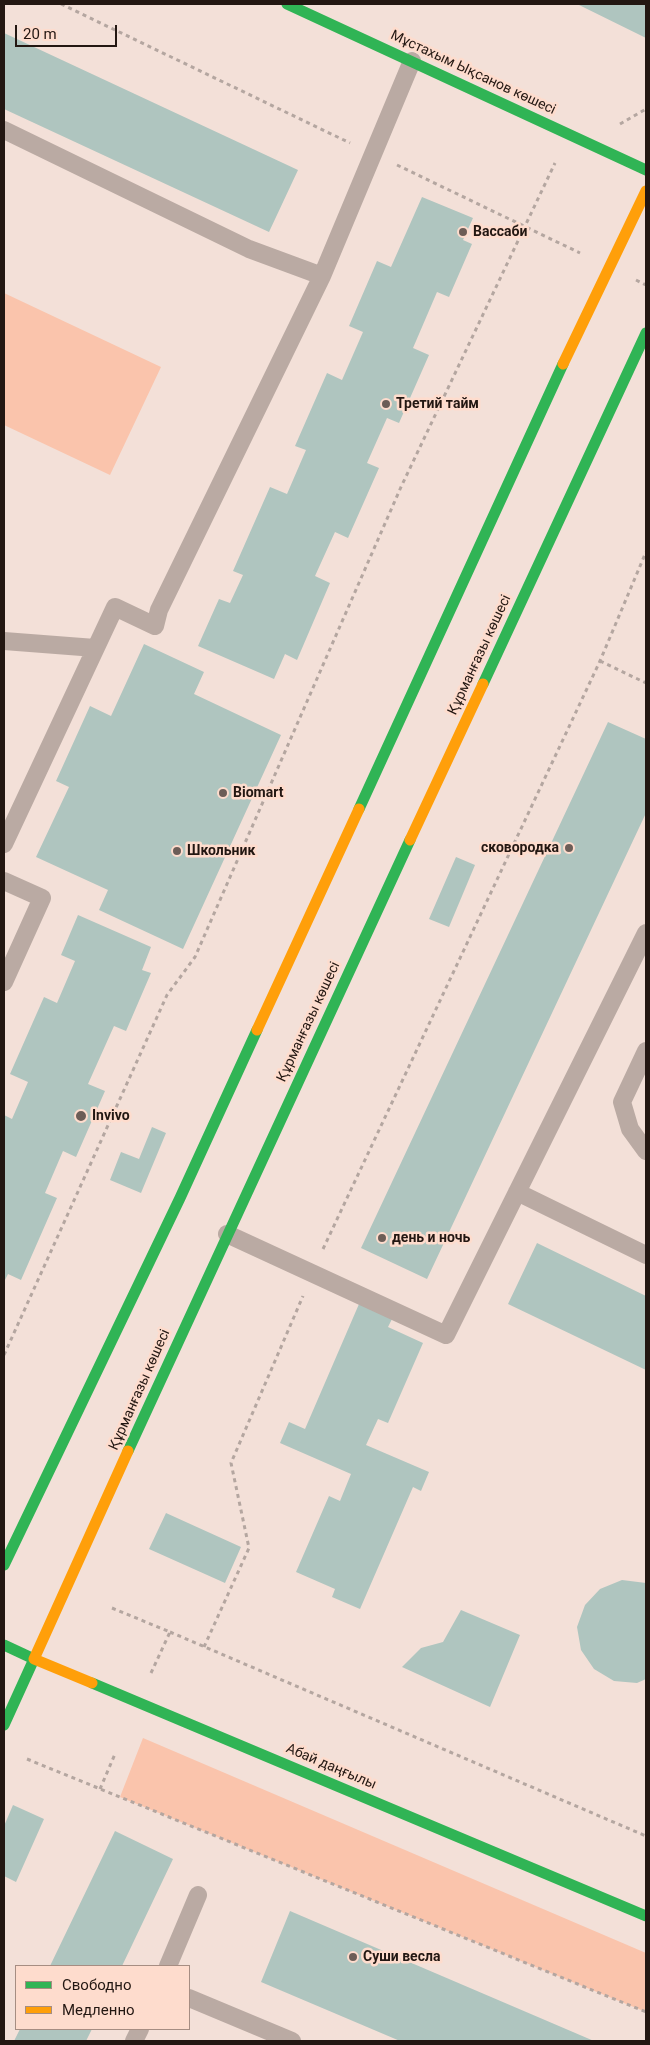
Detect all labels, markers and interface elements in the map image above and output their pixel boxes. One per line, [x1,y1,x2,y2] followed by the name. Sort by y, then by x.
[18,15,120,47] scale bar
[23,25,57,43] text: 20 m
[388,27,558,119] street label: Мұстахым Ықсанов көшесі
[473,224,527,240] place label: Вассаби
[457,226,469,238] marker: Вассаби
[396,396,479,412] place label: Третий тайм
[380,398,392,410] marker: Третий тайм
[445,592,515,718] street label: Құрманғазы көшесі
[233,785,283,801] place label: Biomart
[217,787,229,799] marker: Biomart
[481,840,559,856] place label: сковородка
[563,842,575,854] marker: сковородка
[187,843,255,859] place label: Школьник
[171,845,183,857] marker: Школьник
[274,959,344,1085] street label: Құрманғазы көшесі
[92,1108,130,1124] place label: Invivo
[74,1109,88,1123] marker: Invivo
[392,1230,470,1246] place label: день и ночь
[376,1232,388,1244] marker: день и ночь
[106,1327,174,1453] street label: Құрманғазы көшесі
[283,1740,379,1794] street label: Абай даңғылы
[363,1949,440,1965] place label: Суши весла
[347,1951,359,1963] marker: Суши весла
[15,1965,190,2030] legend
[62,1976,131,1994] text: Свободно
[62,2001,135,2019] text: Медленно

